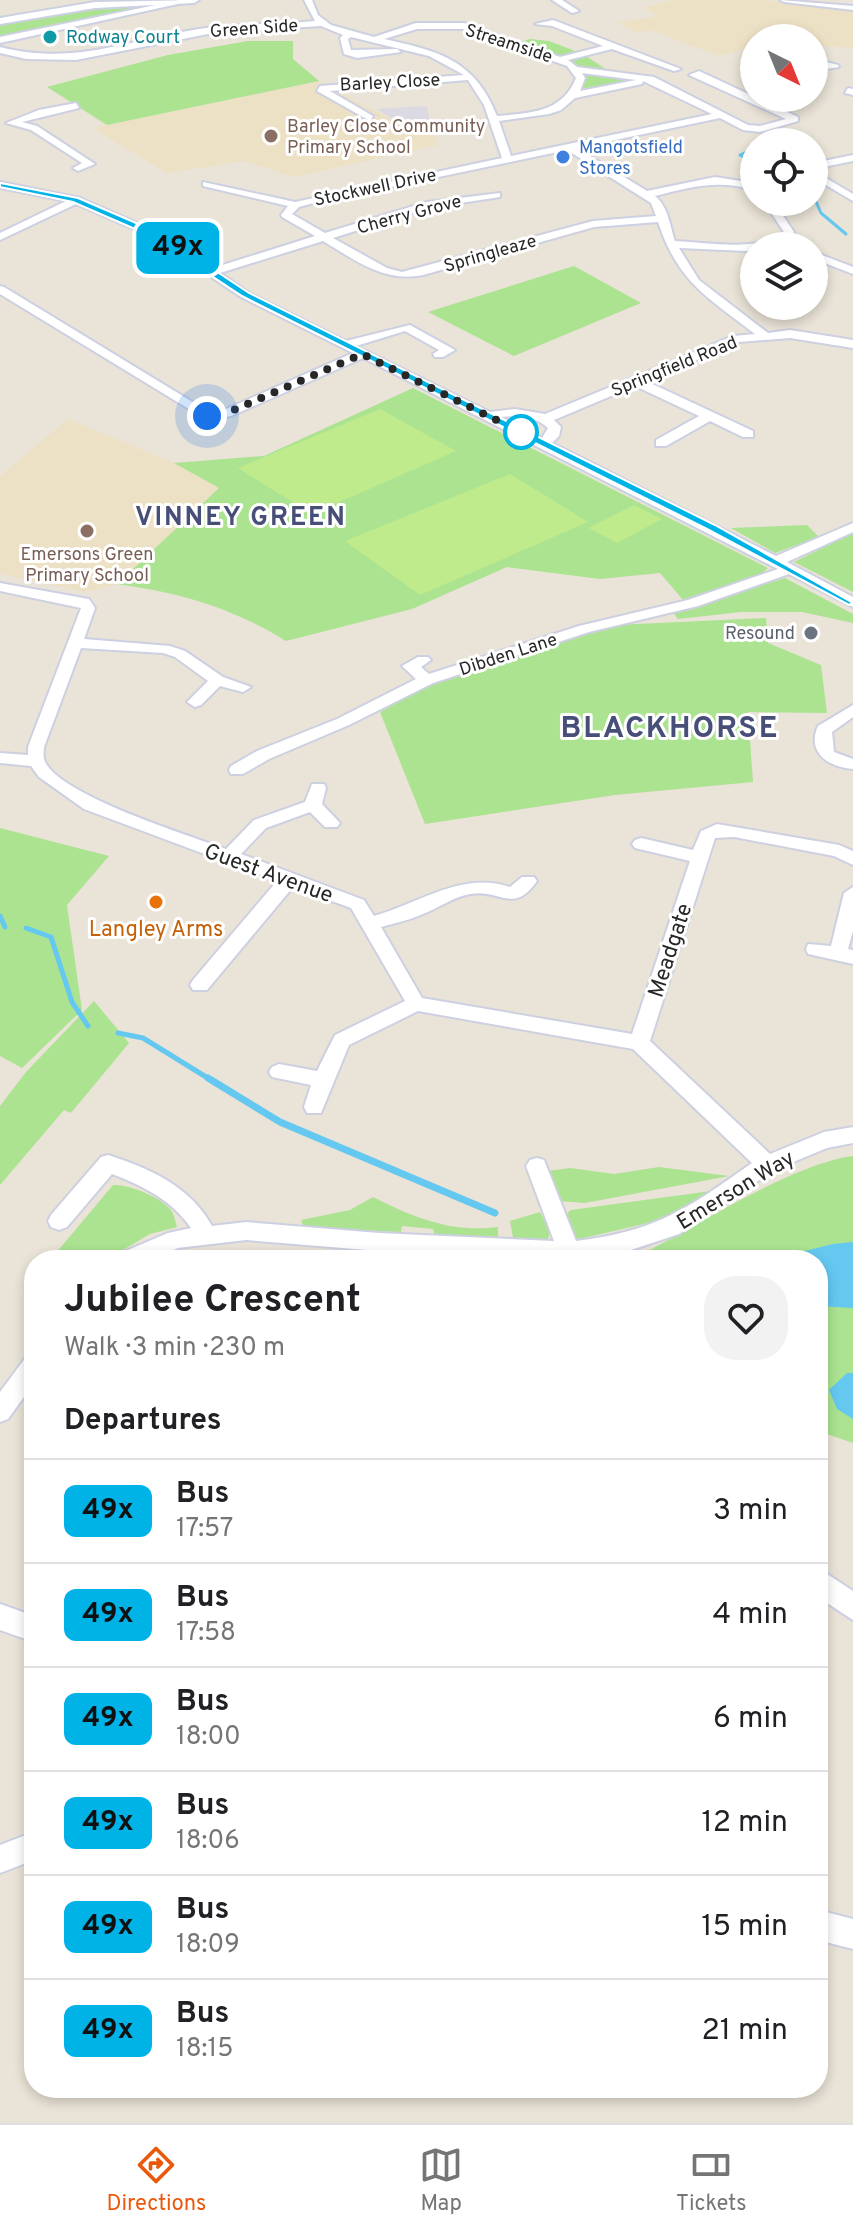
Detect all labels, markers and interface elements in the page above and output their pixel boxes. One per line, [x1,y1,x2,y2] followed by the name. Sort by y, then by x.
[209,15,299,44] street label: Green Side
[462,19,555,69] street label: Streamside
[740,24,828,112] north arrow
[740,24,828,320] map controls
[66,27,180,50] place label: Rodway Court
[41,28,59,46] marker: Rodway Court
[339,69,441,98] street label: Barley Close
[287,116,485,160] place label: Barley Close Community Primary School
[262,127,280,145] marker: Barley Close Community Primary School
[740,128,828,216] button: locate
[579,137,683,181] place label: Mangotsfield Stores
[554,148,572,166] marker: Mangotsfield Stores
[312,164,439,213] street label: Stockwell Drive
[355,190,464,240] street label: Cherry Grove
[132,222,224,274] line badge: 49x
[152,230,204,266] text: 49x
[441,230,539,279] street label: Springleaze
[740,232,828,320] button: layers
[608,332,741,403] street label: Springfield Road
[187,396,227,436] your location
[504,415,538,449] unlabelled marker
[135,502,347,535] district label: VINNEY GREEN
[78,522,96,540] marker: Emersons Green Primary School
[21,544,153,588] place label: Emersons Green Primary School
[725,623,795,646] place label: Resound
[802,624,820,642] marker: Resound
[457,629,560,682] street label: Dibden Lane
[561,711,779,748] district label: BLACKHORSE
[200,839,336,910] street label: Guest Avenue
[147,893,165,911] marker: Langley Arms
[643,900,699,1001] street label: Meadgate
[89,917,223,944] place label: Langley Arms
[672,1145,800,1237] street label: Emerson Way
[704,1276,788,1360] button: heart
[64,1277,361,1326] text: Jubilee Crescent
[64,1332,285,1365] text: Walk · 3 min · 230 m
[64,1403,222,1440] text: Departures
[176,1476,229,1513] text: Bus
[82,1493,134,1529] text: 49x
[713,1493,788,1530] text: 3 min
[176,1513,233,1546] text: 17:57
[176,1580,229,1617] text: Bus
[82,1597,134,1633] text: 49x
[712,1597,788,1634] text: 4 min
[176,1617,236,1650] text: 17:58
[176,1684,229,1721] text: Bus
[82,1701,134,1737] text: 49x
[713,1701,788,1738] text: 6 min
[176,1721,241,1754] text: 18:00
[176,1788,229,1825] text: Bus
[82,1805,134,1841] text: 49x
[701,1805,788,1842] text: 12 min
[176,1825,240,1858] text: 18:06
[176,1892,229,1929] text: Bus
[82,1909,134,1945] text: 49x
[701,1909,788,1946] text: 15 min
[176,1929,240,1962] text: 18:09
[176,1996,229,2033] text: Bus
[82,2013,134,2049] text: 49x
[701,2013,788,2050] text: 21 min
[176,2033,233,2066] text: 18:15
[106,2143,206,2218] tab: Directions
[419,2143,463,2218] tab: Map
[676,2143,747,2218] tab: Tickets

